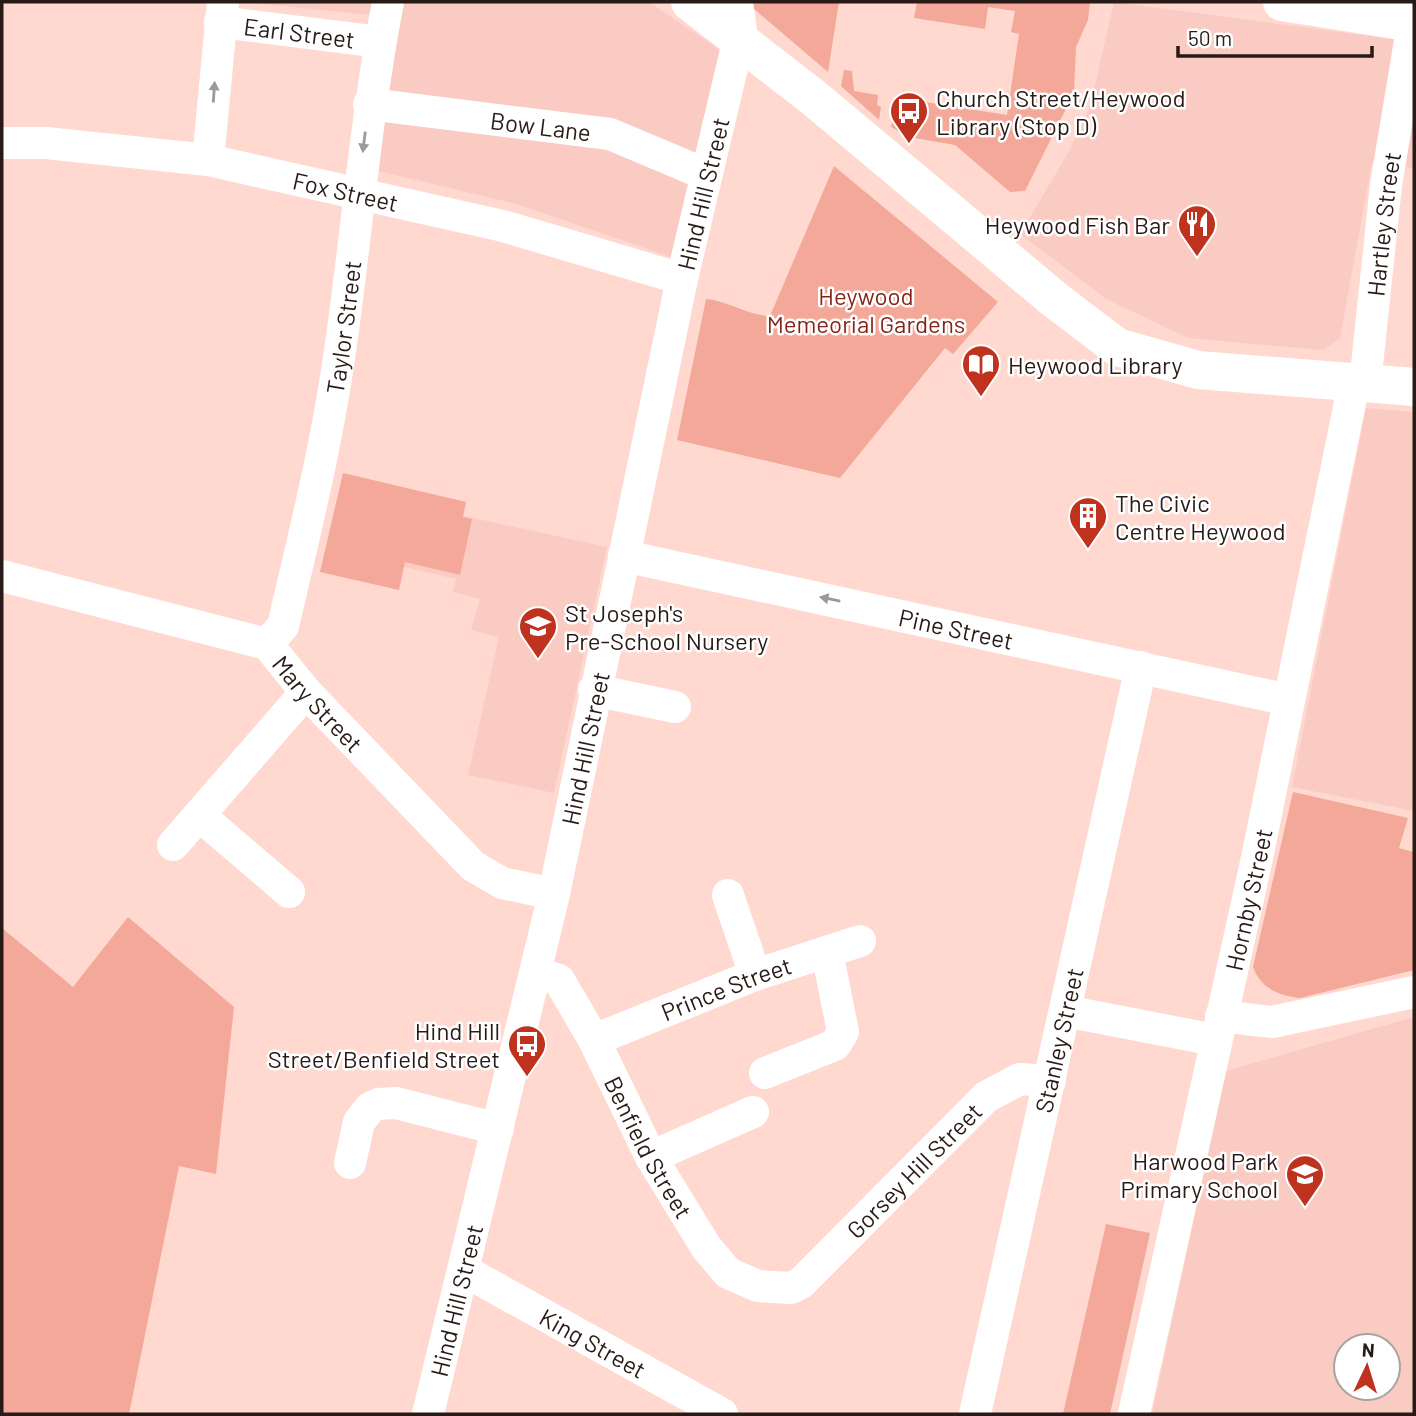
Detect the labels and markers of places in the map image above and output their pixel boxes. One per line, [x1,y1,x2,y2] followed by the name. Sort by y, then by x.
[936,83,1186,140] place label: Church Street/Heywood Library (Stop D)
[888,90,930,145] bus stop icon: Church Street/Heywood Library (Stop D)
[1176,203,1218,258] restaurant icon: Heywood Fish Bar
[985,210,1170,239] place label: Heywood Fish Bar
[960,343,1002,398] library icon: Heywood Library
[1008,350,1182,379] place label: Heywood Library
[1115,488,1286,545] place label: The Civic Centre Heywood
[1067,495,1109,550] building icon: The Civic Centre Heywood
[565,598,768,655] place label: St Joseph's Pre-School Nursery
[517,605,559,660] school or university icon: St Joseph's Pre-School Nursery
[268,1016,500,1073] place label: Hind Hill Street/Benfield Street
[506,1023,548,1078] bus stop icon: Hind Hill Street/Benfield Street
[1121,1146,1278,1203] place label: Harwood Park Primary School
[1284,1153,1326,1208] school or university icon: Harwood Park Primary School

